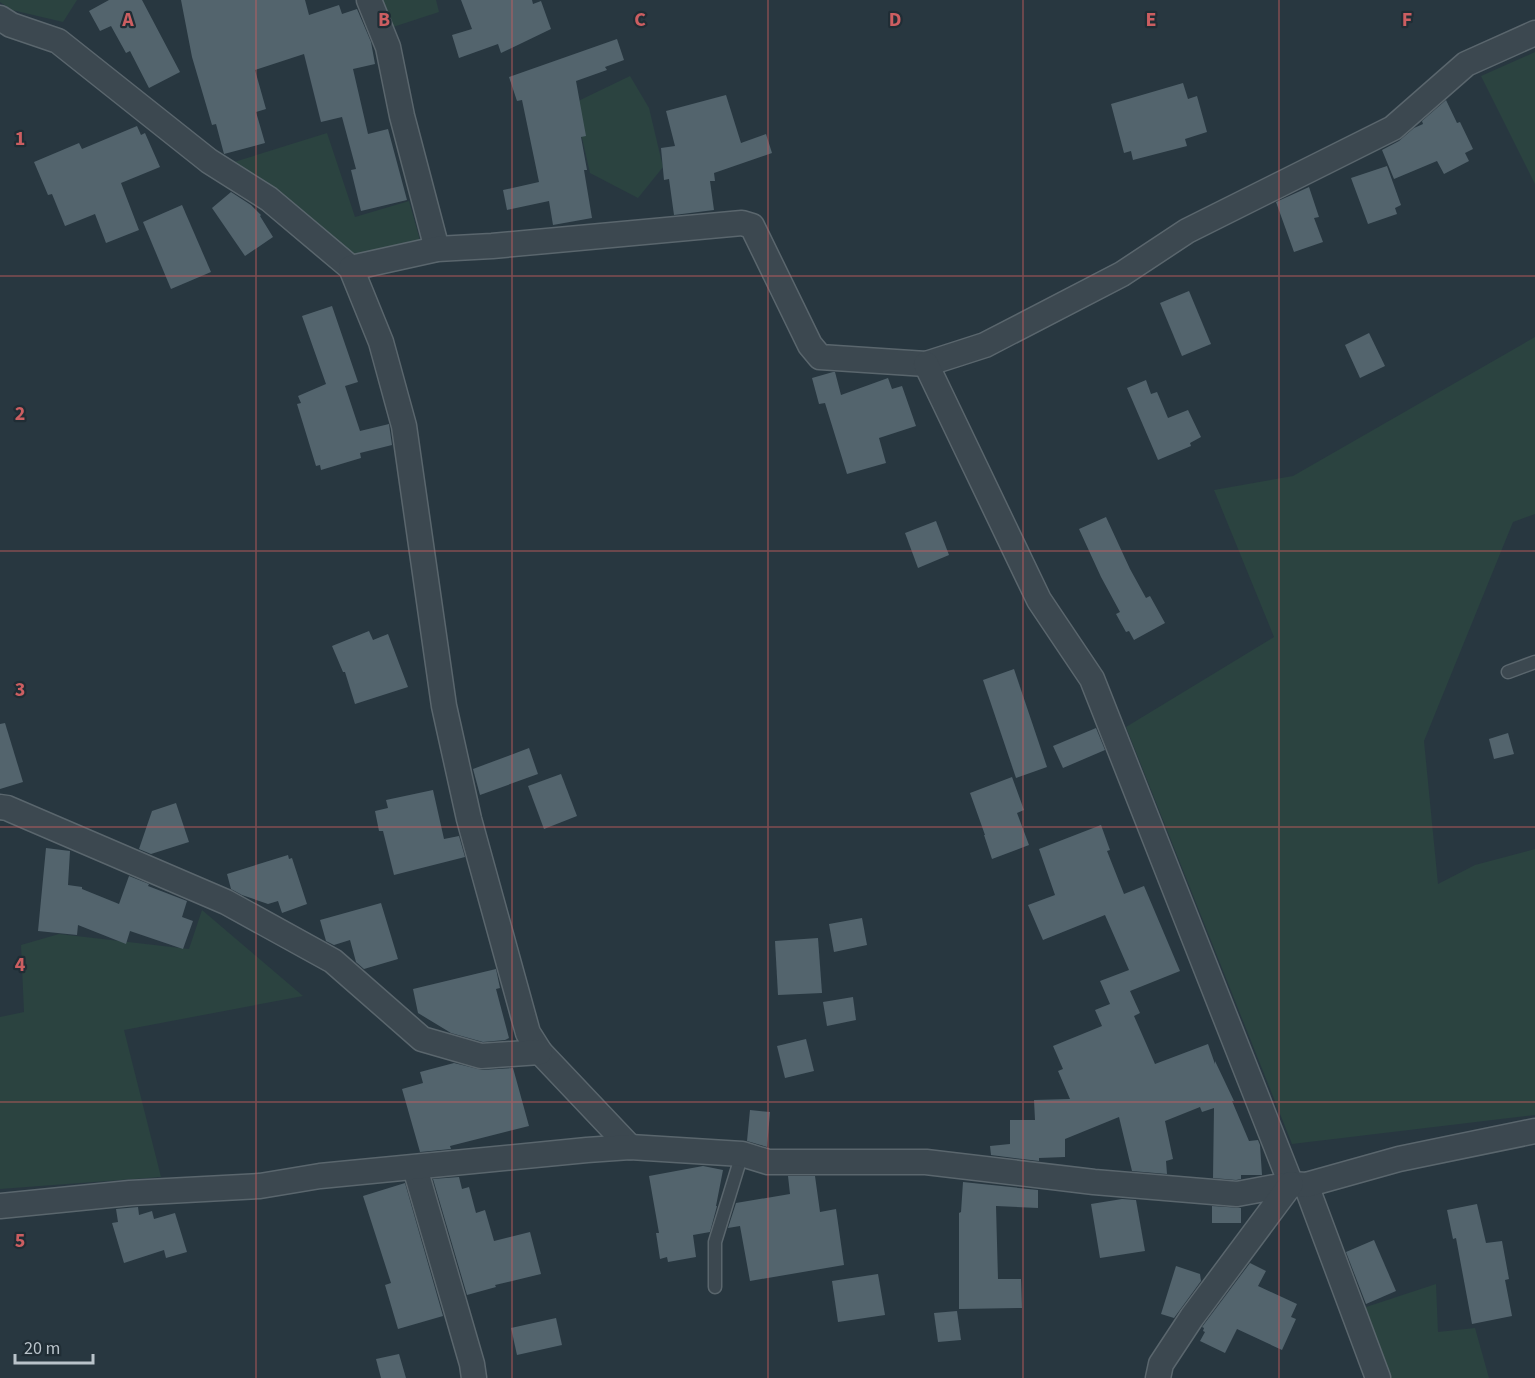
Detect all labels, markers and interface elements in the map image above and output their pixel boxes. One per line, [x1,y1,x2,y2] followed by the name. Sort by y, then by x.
[121,6,134,34] text: A
[378,6,390,34] text: B
[634,6,646,34] text: C
[889,6,901,34] text: D
[1146,6,1156,34] text: E
[1402,6,1412,34] text: F
[15,125,25,153] text: 1
[15,400,25,428] text: 2
[15,676,25,704] text: 3
[15,951,26,979] text: 4
[15,1227,25,1255] text: 5
[15,1327,93,1365] scale bar
[24,1336,60,1361] text: 20 m

